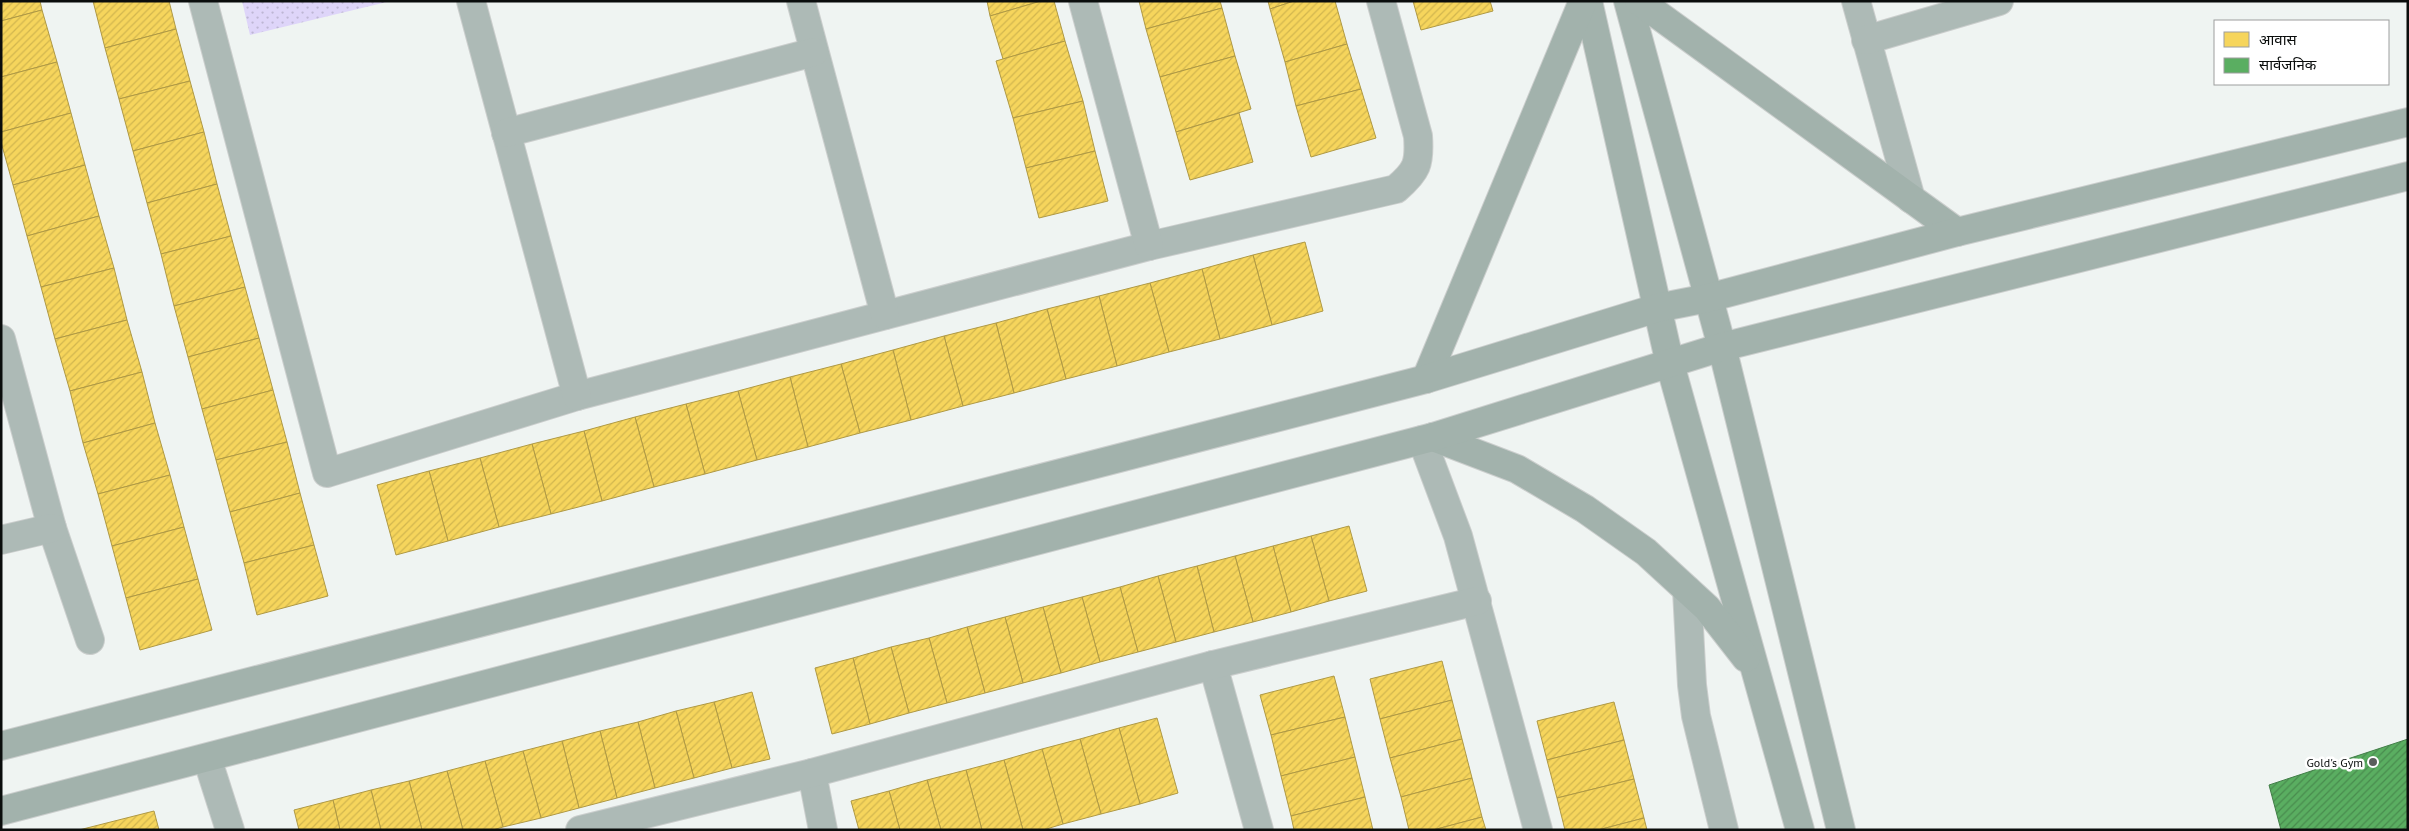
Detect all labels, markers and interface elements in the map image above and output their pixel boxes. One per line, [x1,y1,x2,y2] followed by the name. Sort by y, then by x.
[2214,20,2389,85] legend
[2259,30,2298,49] text: आवास
[2259,55,2317,74] text: सार्वजनिक
[2306,755,2363,770] place label: Gold's Gym
[2367,756,2379,768] marker: Gold's Gym

